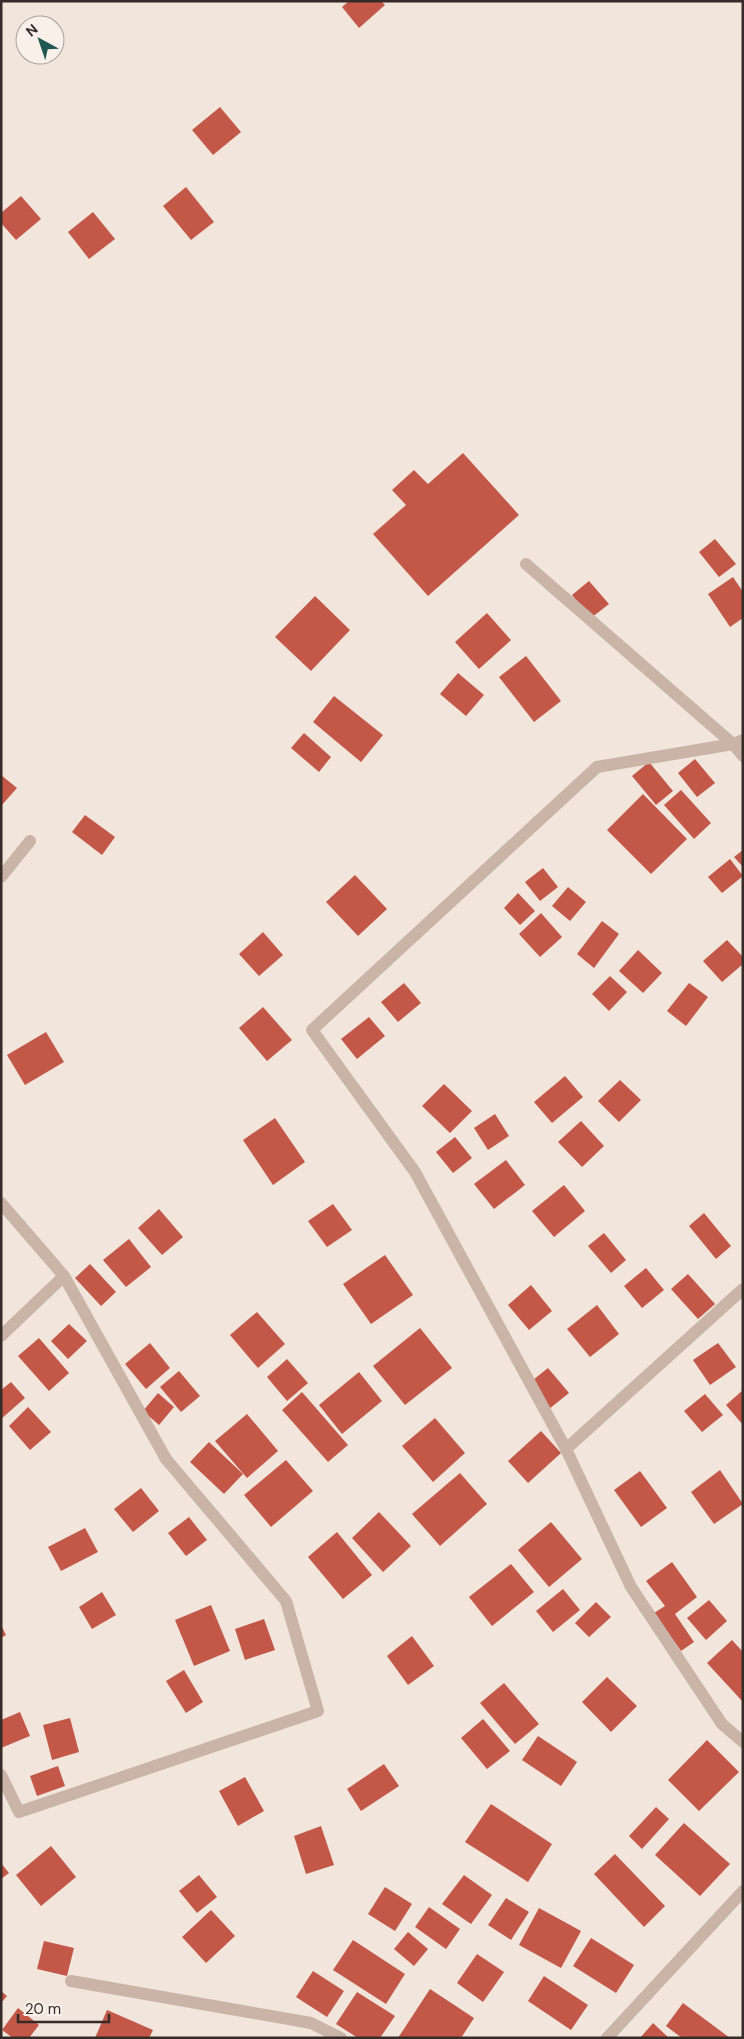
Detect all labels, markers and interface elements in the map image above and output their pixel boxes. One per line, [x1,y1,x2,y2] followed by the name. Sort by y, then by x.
[15,15,65,65] north arrow
[22,20,41,40] text: N
[18,1992,109,2024] scale bar
[25,1999,61,2019] text: 20 m

